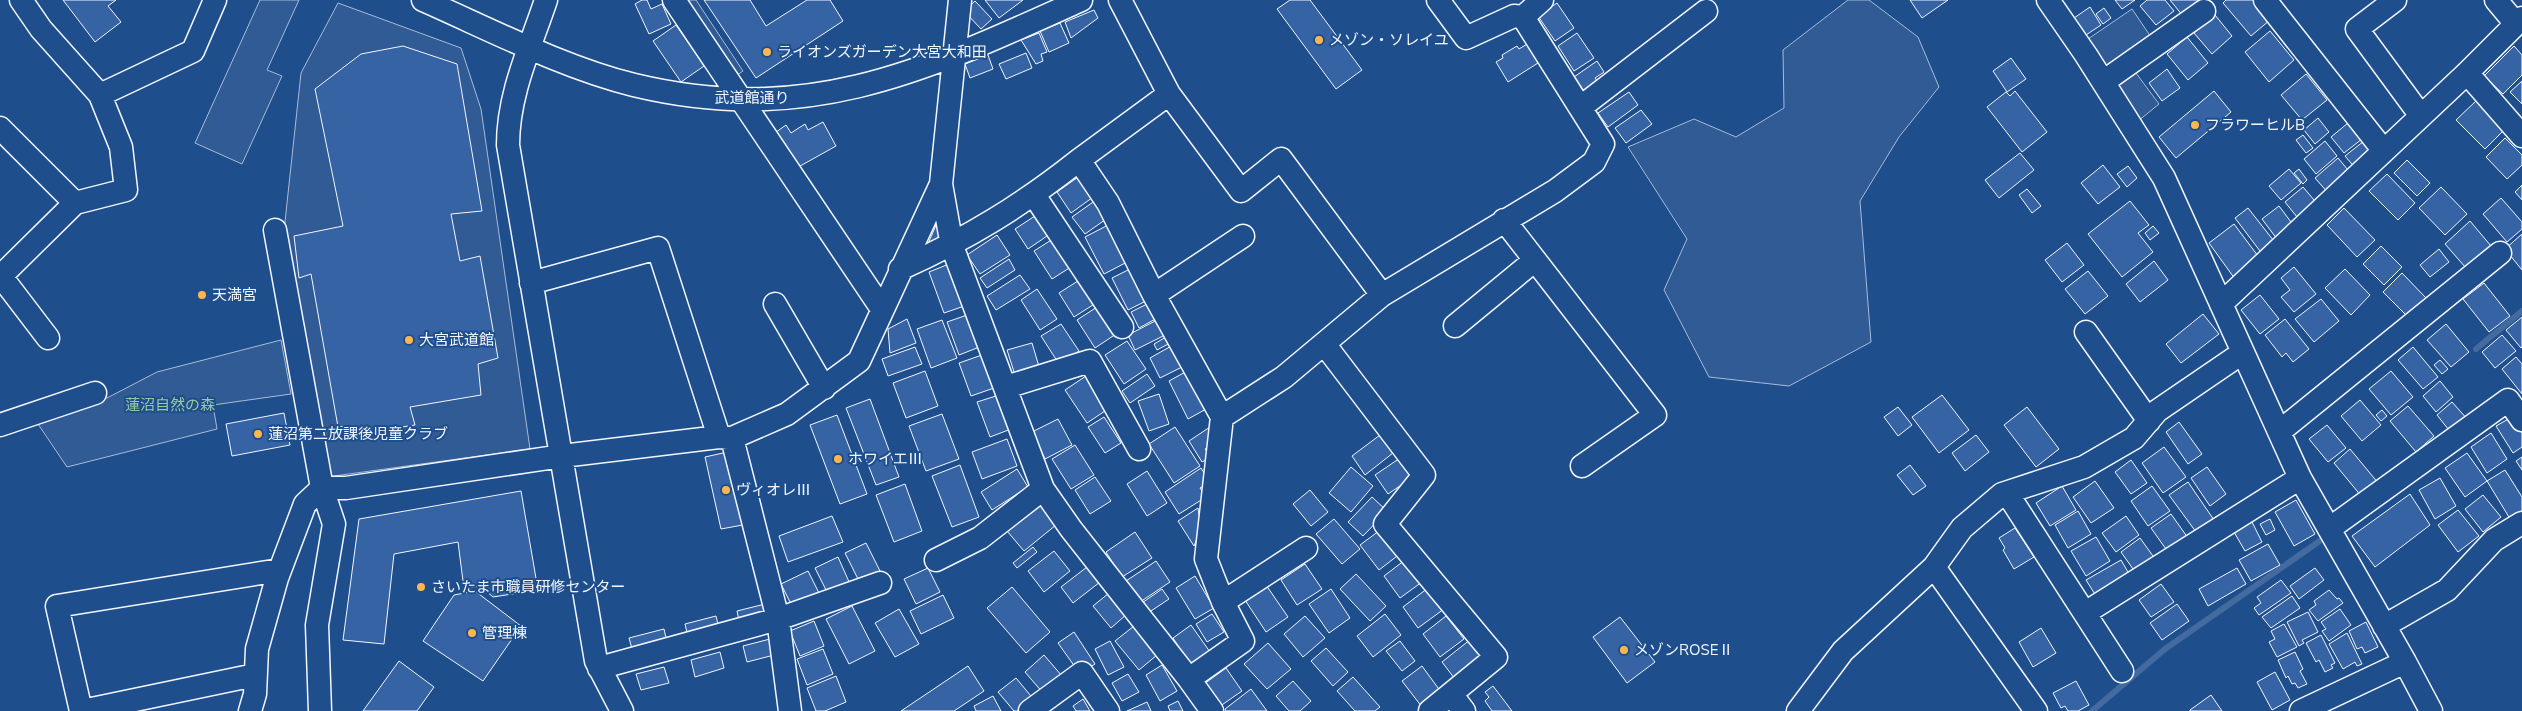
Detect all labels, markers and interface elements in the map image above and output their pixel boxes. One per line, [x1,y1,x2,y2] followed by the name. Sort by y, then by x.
[1329,30,1449,50] place label: メゾン・ソレイユ
[1313,34,1325,46] marker: メゾン・ソレイユ
[777,42,987,62] place label: ライオンズガーデン大宮大和田
[761,46,773,58] marker: ライオンズガーデン大宮大和田
[714,88,790,108] street label: 武道館通り
[2205,115,2305,135] place label: フラワーヒルB
[2189,119,2201,131] marker: フラワーヒルB
[212,285,257,305] place label: 天満宮
[196,289,208,301] marker: 天満宮
[419,330,494,350] place label: 大宮武道館
[403,334,415,346] marker: 大宮武道館
[125,395,215,415] park label: 蓮沼自然の森
[268,424,448,444] place label: 蓮沼第二放課後児童クラブ
[252,428,264,440] marker: 蓮沼第二放課後児童クラブ
[848,449,923,469] place label: ホワイエⅢ
[832,453,844,465] marker: ホワイエⅢ
[736,480,811,500] place label: ヴィオレⅢ
[720,484,732,496] marker: ヴィオレⅢ
[431,577,626,597] place label: さいたま市職員研修センター
[415,581,427,593] marker: さいたま市職員研修センター
[482,623,527,643] place label: 管理棟
[466,627,478,639] marker: 管理棟
[1634,640,1733,660] place label: メゾンROSEⅡ
[1618,644,1630,656] marker: メゾンROSEⅡ

